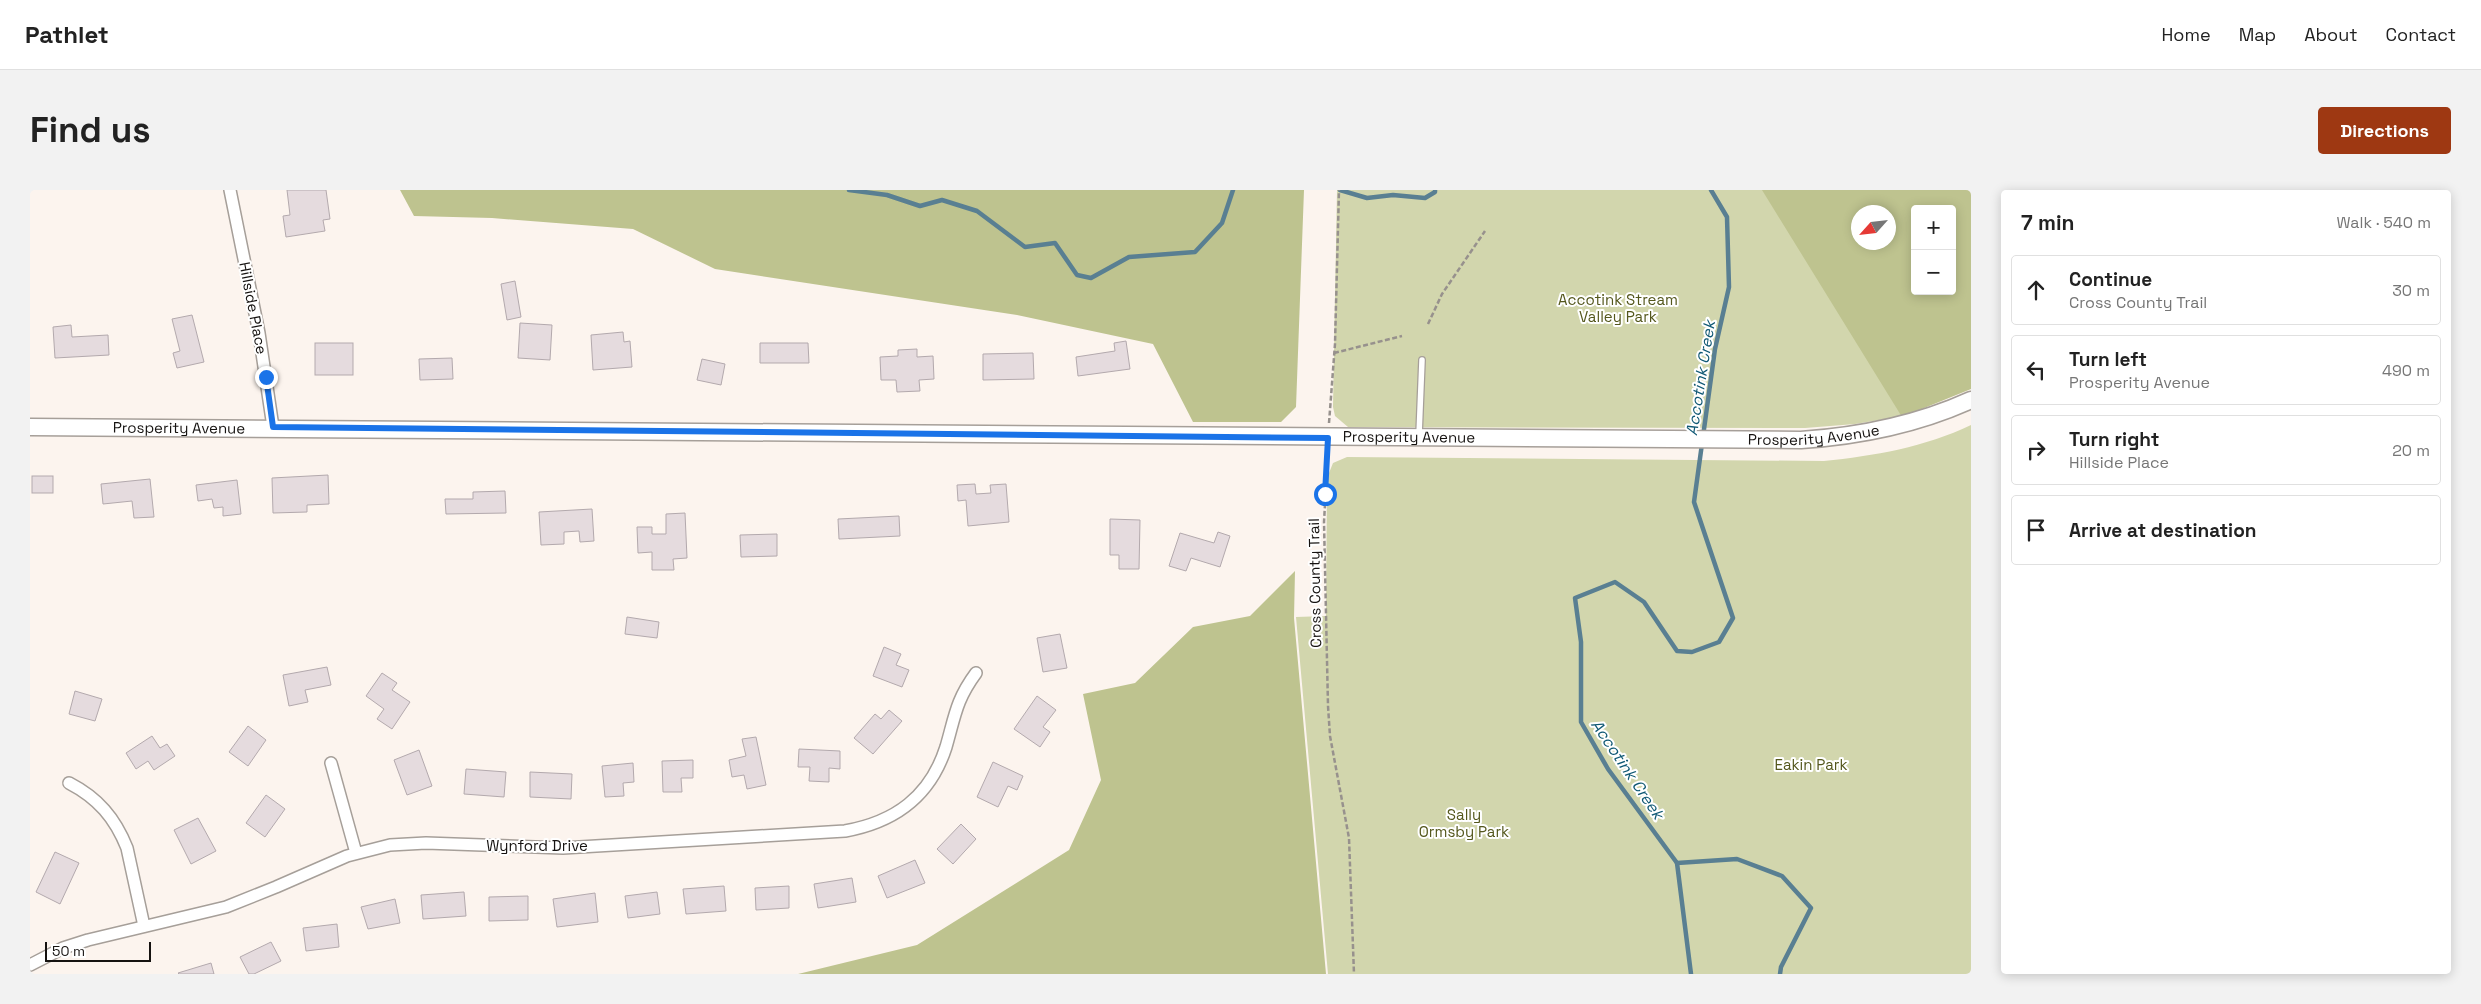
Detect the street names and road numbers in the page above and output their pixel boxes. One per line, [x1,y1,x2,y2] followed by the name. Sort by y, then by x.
[235,260,272,356] street label: Hillside Place
[113,418,245,438] street label: Prosperity Avenue
[1748,420,1881,449] street label: Prosperity Avenue
[1343,427,1475,447] street label: Prosperity Avenue
[1304,518,1325,648] street label: Cross County Trail
[486,836,588,855] street label: Wynford Drive

